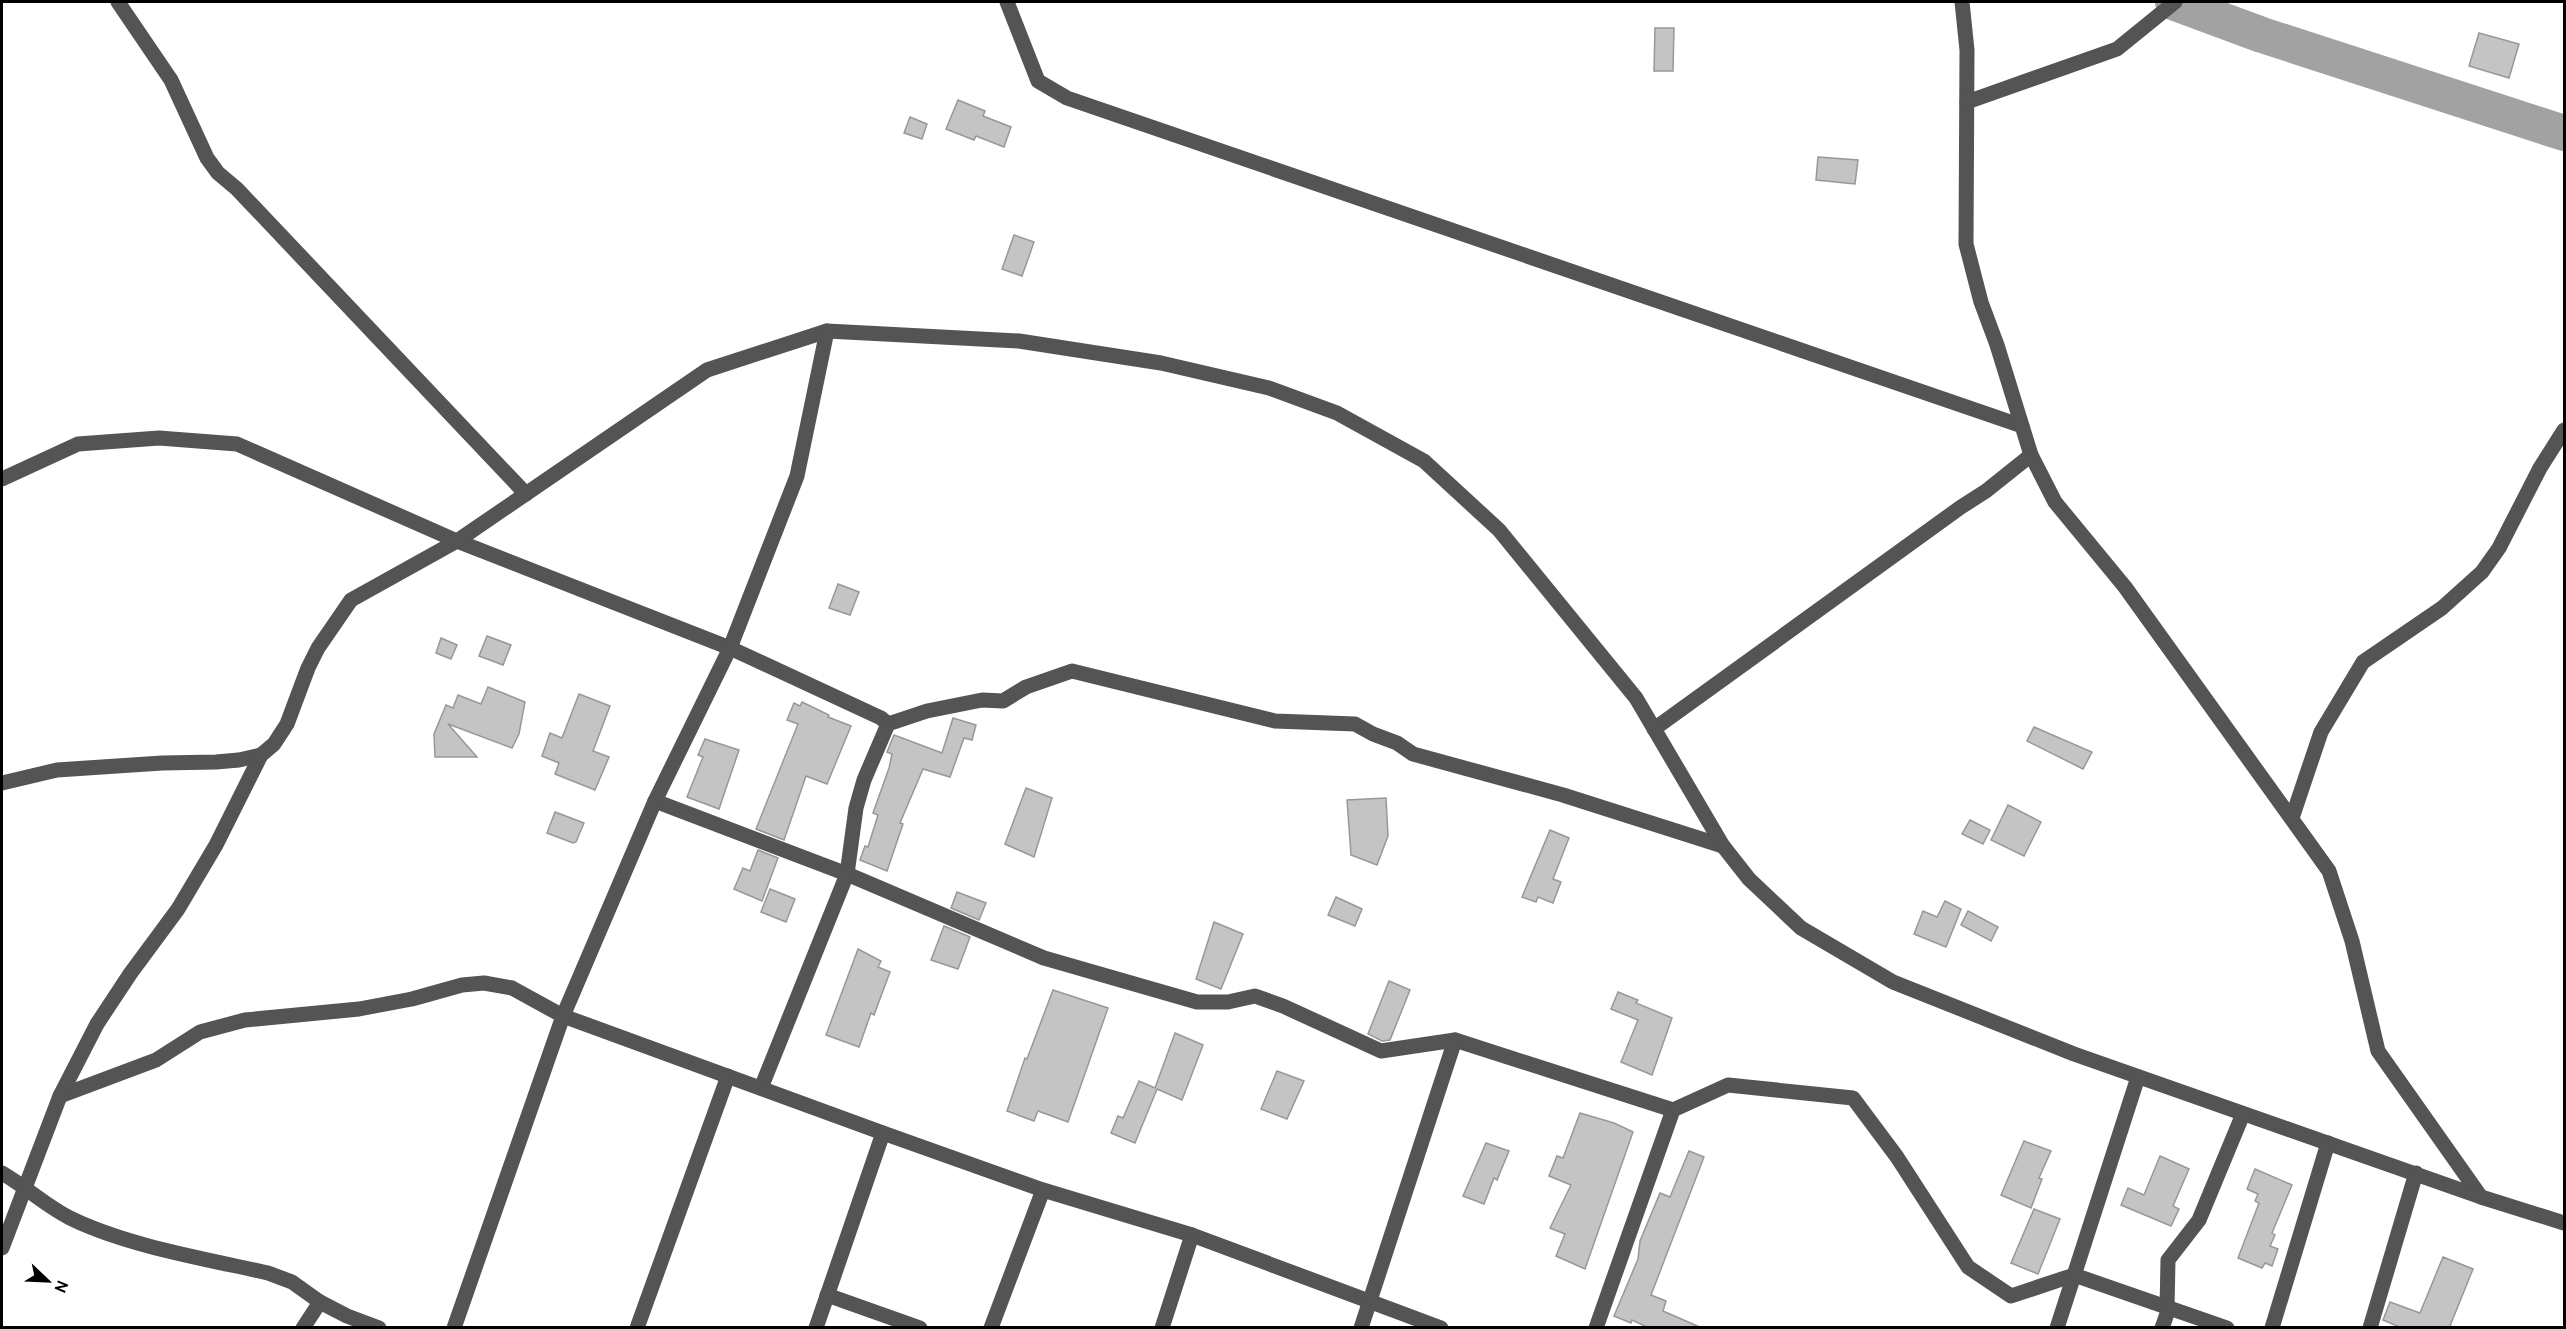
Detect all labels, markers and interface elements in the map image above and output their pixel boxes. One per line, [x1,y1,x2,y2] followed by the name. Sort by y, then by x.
[18,1251,78,1311] north arrow
[50,1278,72,1296] text: N

